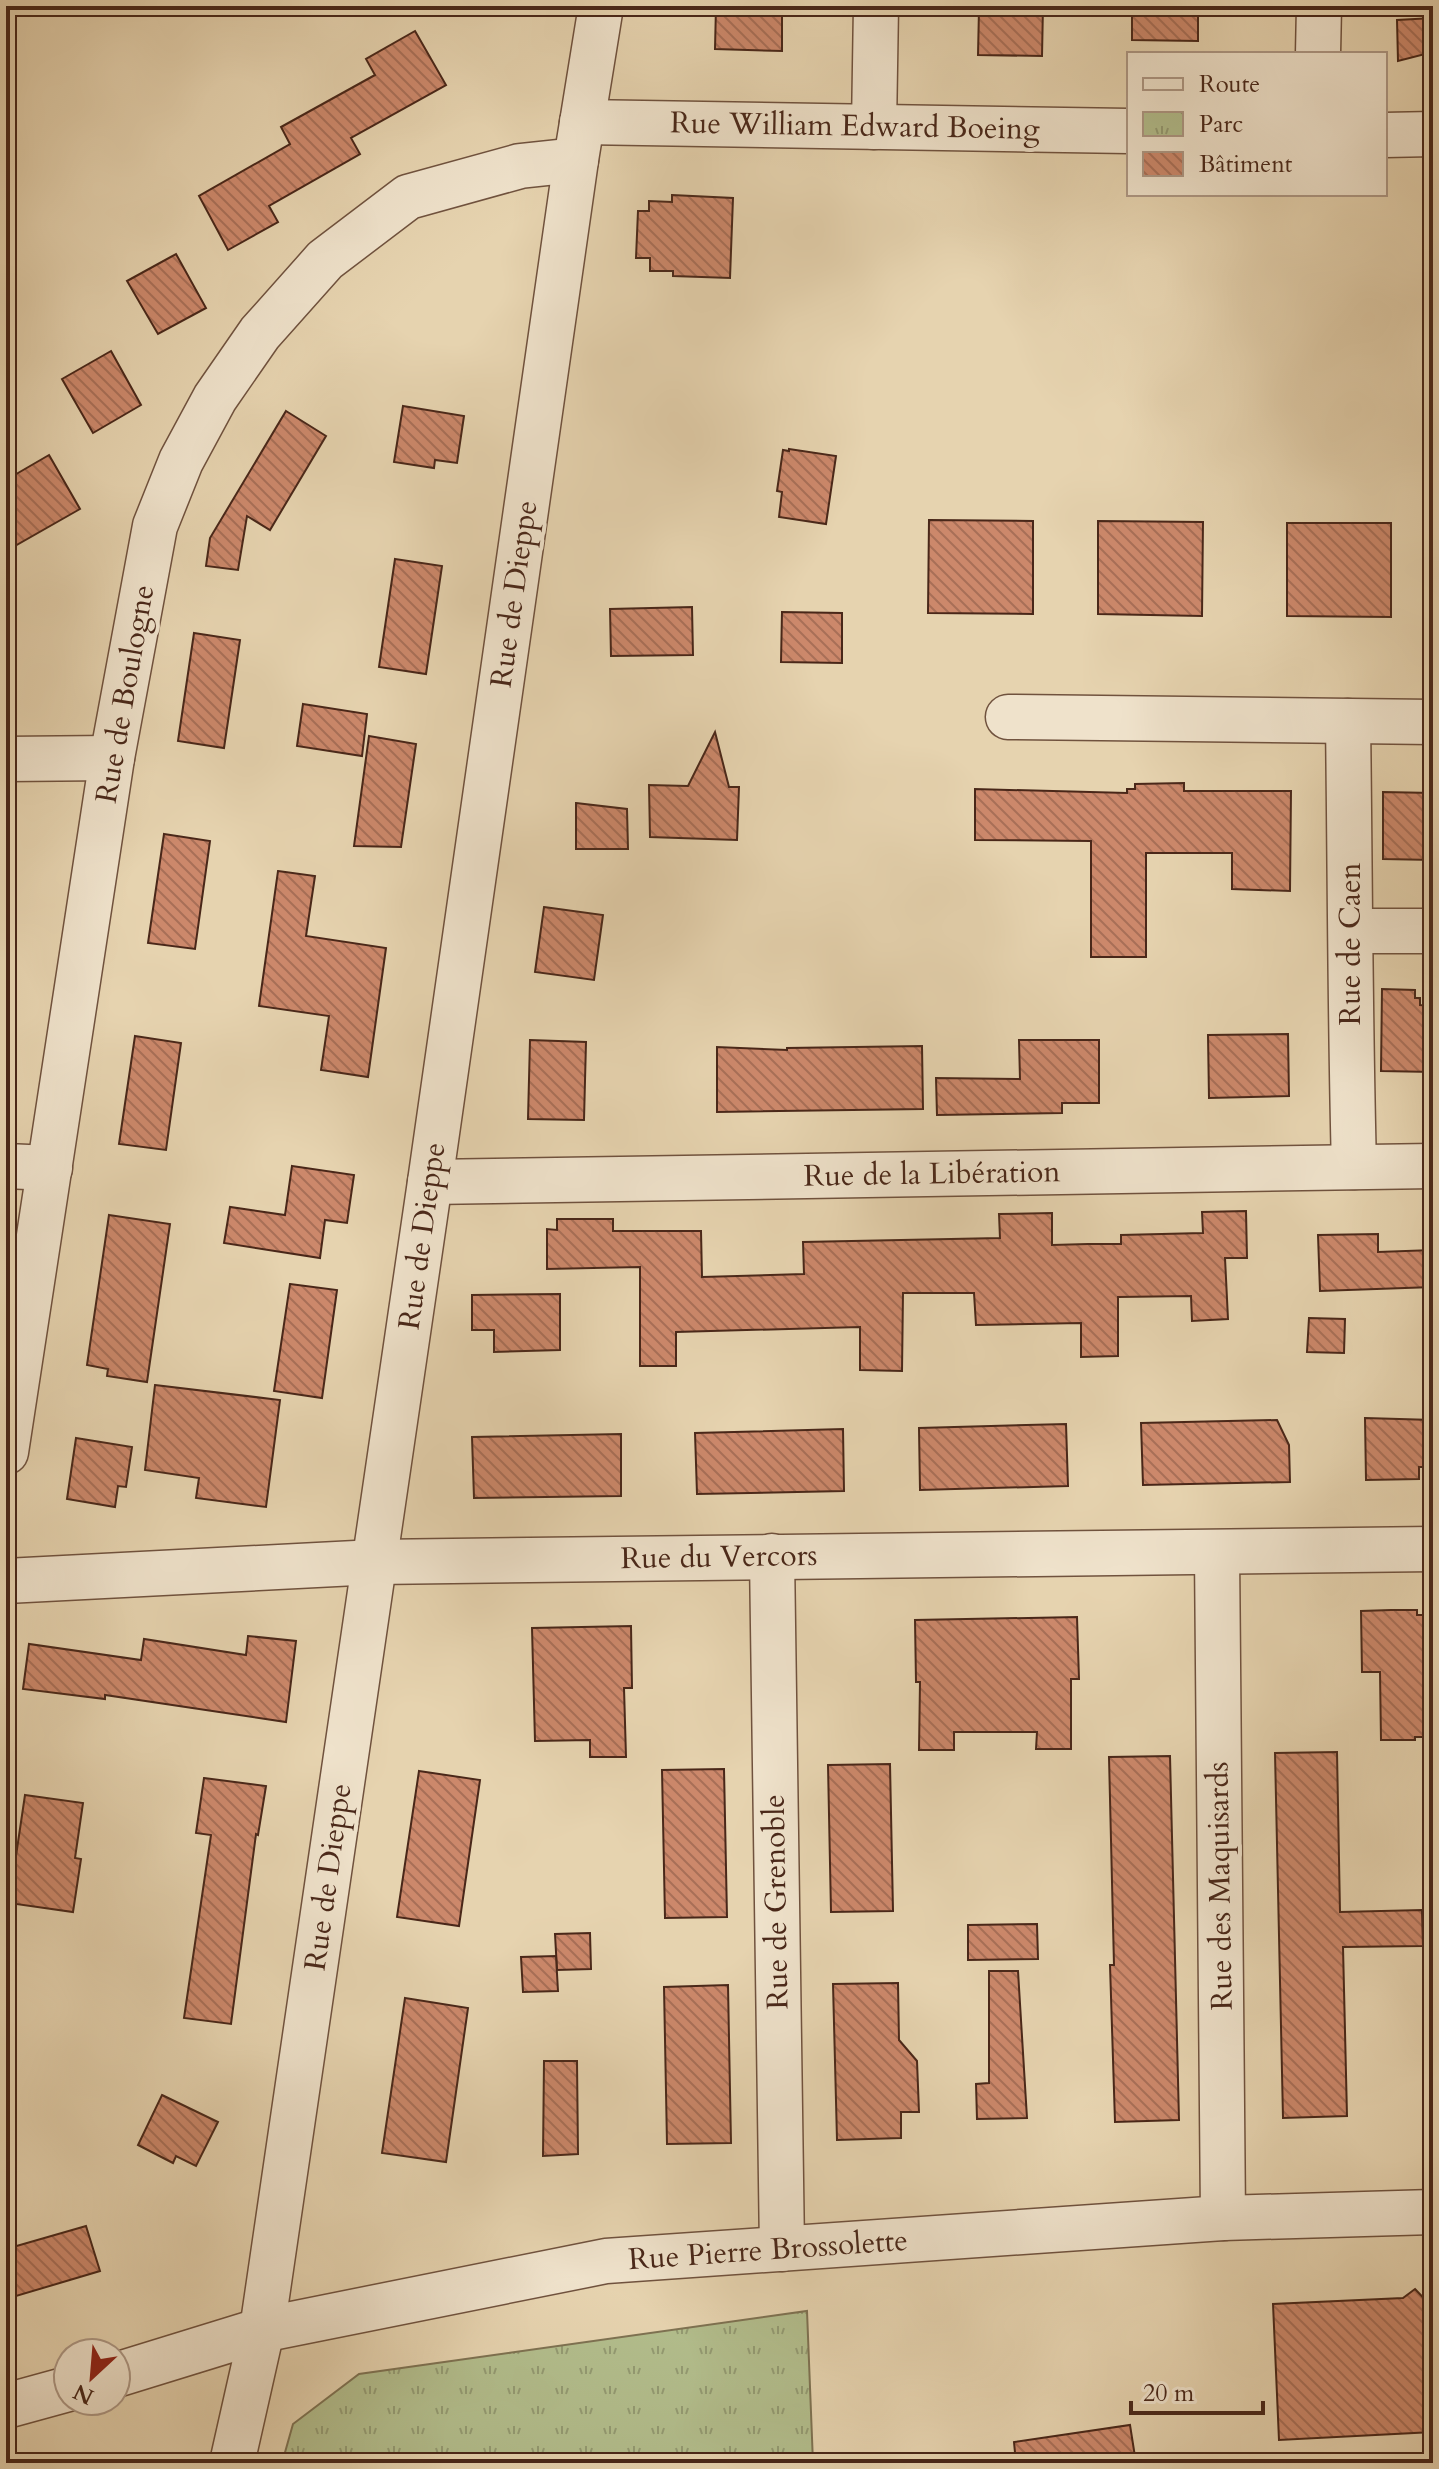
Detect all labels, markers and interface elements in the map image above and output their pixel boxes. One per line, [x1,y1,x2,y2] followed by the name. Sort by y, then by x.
[1127,52,1387,196] legend
[1199,68,1260,101] text: Route
[670,102,1040,150] street label: Rue William Edward Boeing
[1199,108,1243,141] text: Parc
[1199,148,1293,181] text: Bâtiment
[481,498,547,690] street label: Rue de Dieppe
[86,582,164,806] street label: Rue de Boulogne
[1330,862,1371,1026] street label: Rue de Caen
[389,1140,455,1332] street label: Rue de Dieppe
[803,1151,1061,1197] street label: Rue de la Libération
[620,1535,818,1579] street label: Rue du Vercors
[1197,1761,1243,2011] street label: Rue des Maquisards
[295,1781,361,1973] street label: Rue de Dieppe
[754,1794,798,2010] street label: Rue de Grenoble
[627,2220,909,2280] street label: Rue Pierre Brossolette
[52,2337,132,2417] north arrow
[1131,2365,1263,2415] scale bar
[69,2376,99,2412] text: N
[1143,2377,1195,2410] text: 20 m

